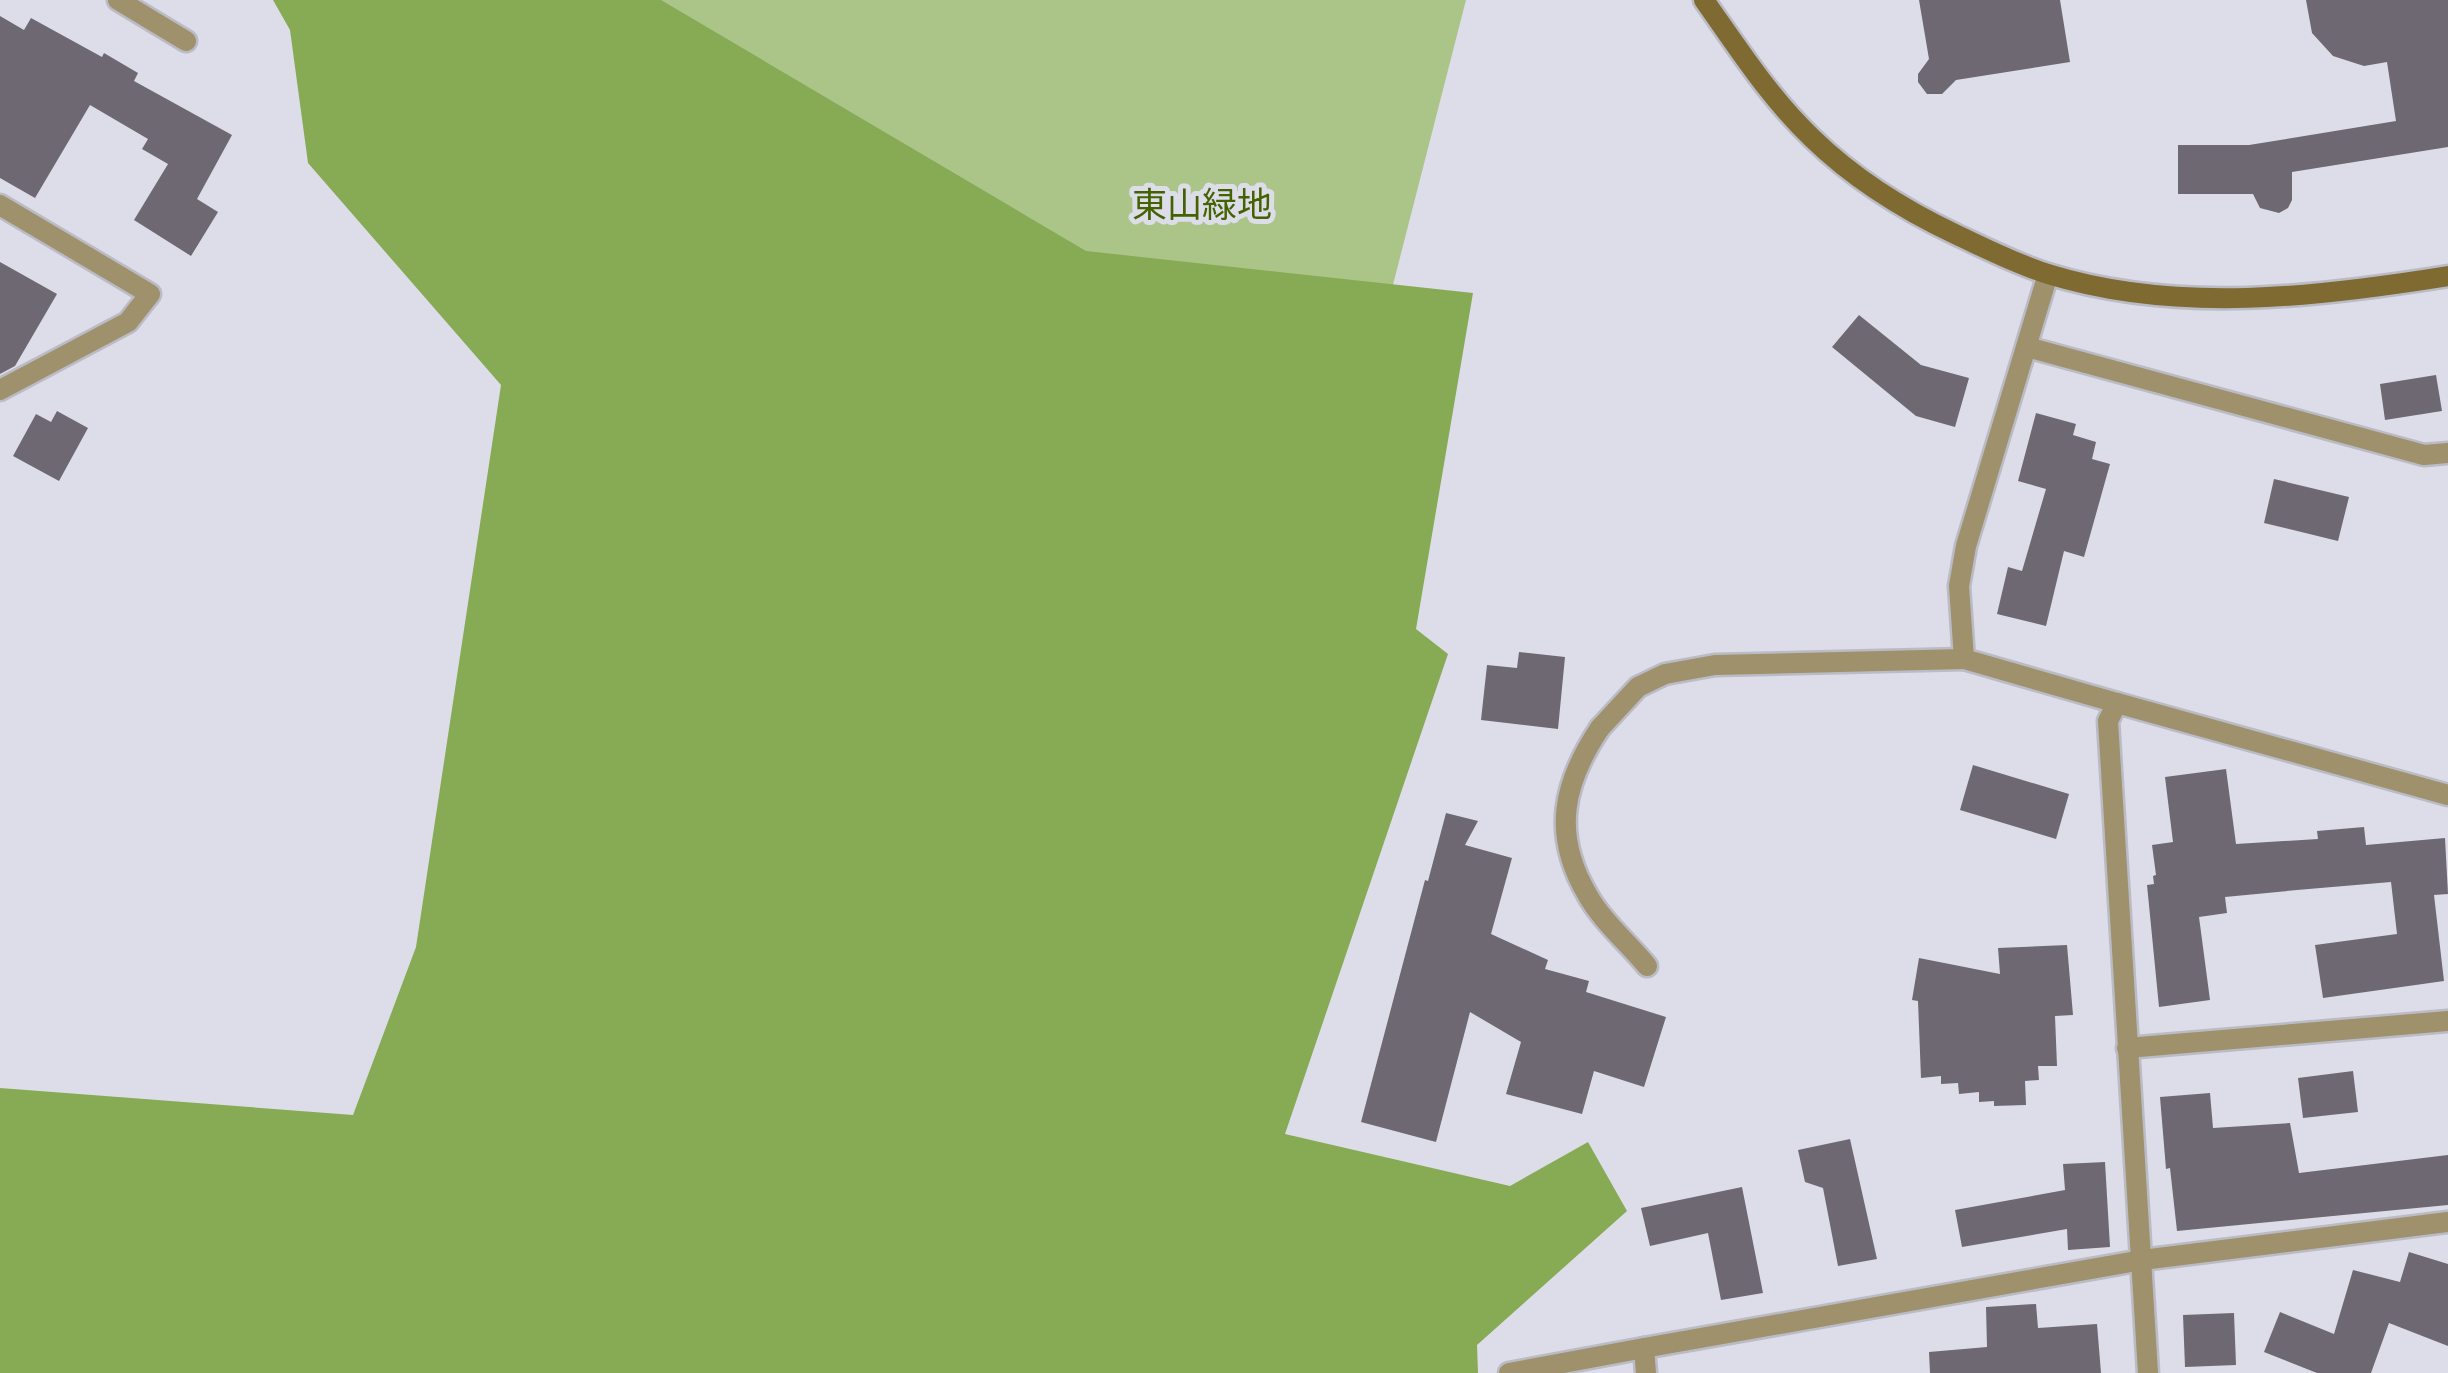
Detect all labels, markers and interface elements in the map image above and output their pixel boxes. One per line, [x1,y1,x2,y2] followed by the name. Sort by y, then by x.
[1132,182,1272,229] park label: 東山緑地

